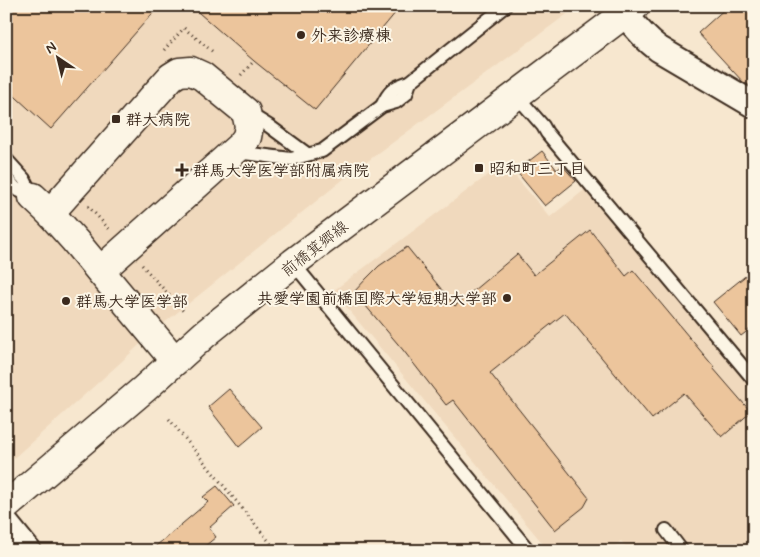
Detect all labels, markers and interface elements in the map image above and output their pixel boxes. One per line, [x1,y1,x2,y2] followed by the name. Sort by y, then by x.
[311,26,392,47] place label: 外来診療棟
[295,29,307,41] marker: 外来診療棟
[32,32,82,82] north arrow
[42,38,60,58] text: N
[126,110,190,131] place label: 群大病院
[110,113,122,125] marker: 群大病院
[489,159,585,180] place label: 昭和町三丁目
[193,161,369,182] place label: 群馬大学医学部附属病院
[473,162,485,174] marker: 昭和町三丁目
[175,163,189,177] marker: 群馬大学医学部附属病院
[277,216,353,282] street label: 前橋箕郷線
[257,289,497,310] place label: 共愛学園前橋国際大学短期大学部
[76,292,188,313] place label: 群馬大学医学部
[501,292,513,304] marker: 共愛学園前橋国際大学短期大学部
[60,295,72,307] marker: 群馬大学医学部

